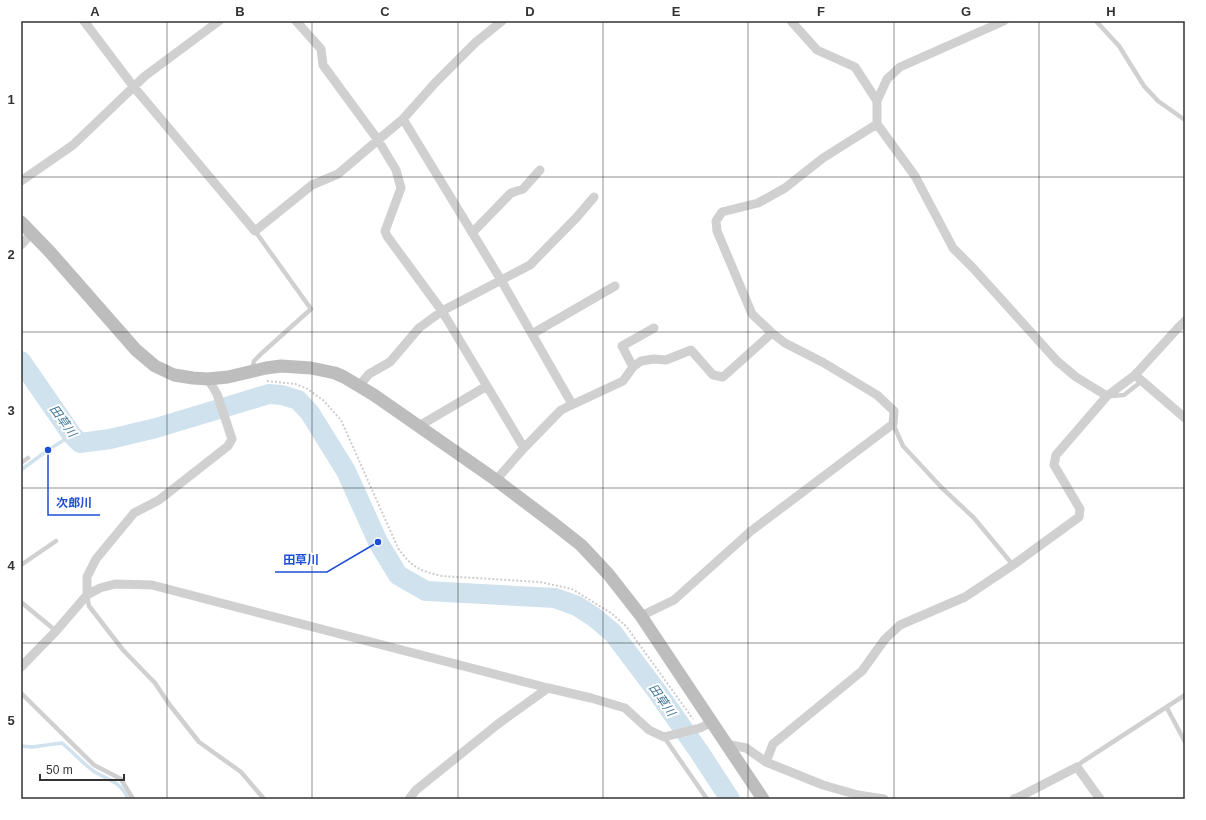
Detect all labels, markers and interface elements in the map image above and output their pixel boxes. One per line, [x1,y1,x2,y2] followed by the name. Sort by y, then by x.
[90,4,100,19] text: A
[235,4,245,19] text: B
[380,4,390,19] text: C
[525,4,535,19] text: D
[672,4,681,19] text: E
[817,4,825,19] text: F
[961,4,971,19] text: G
[1106,4,1116,19] text: H
[7,92,15,107] text: 1
[7,247,15,262] text: 2
[47,402,80,441] water label: 田草川
[7,403,15,418] text: 3
[48,491,100,515] callout: 次郎川
[56,496,92,510] text: 次郎川
[275,548,327,572] callout: 田草川
[283,553,319,567] text: 田草川
[7,558,15,573] text: 4
[646,681,679,720] water label: 田草川
[7,713,15,728] text: 5
[40,756,124,782] scale bar
[46,763,73,777] text: 50 m

